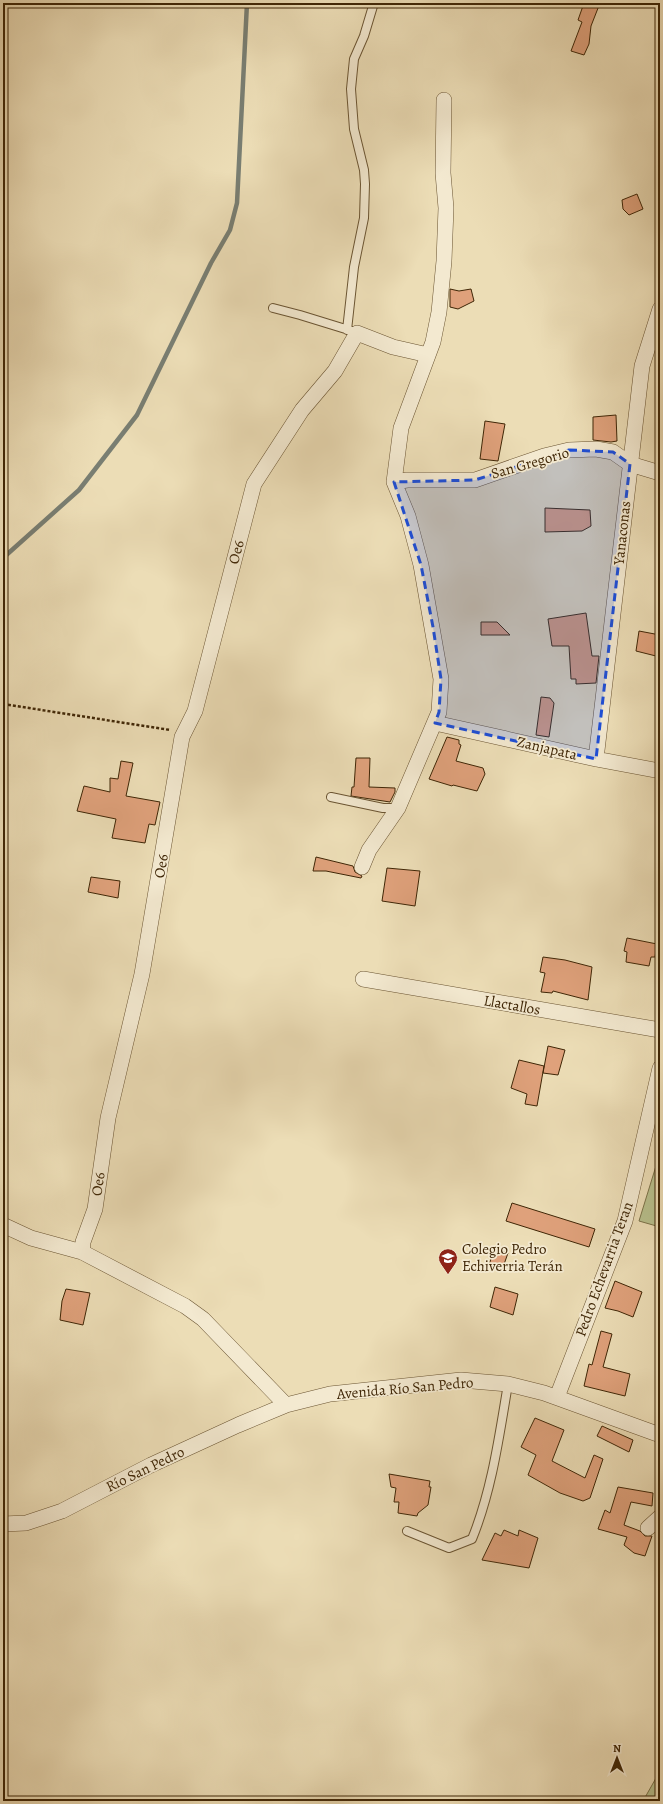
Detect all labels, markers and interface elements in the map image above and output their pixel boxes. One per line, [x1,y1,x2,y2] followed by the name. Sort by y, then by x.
[489,442,571,484] street label: San Gregorio
[609,500,635,567] street label: Yanaconas
[223,538,249,566] street label: Oe6
[515,731,579,765] street label: Zanjapata
[149,852,173,880] street label: Oe6
[482,990,542,1020] street label: Llactallos
[86,1171,110,1197] street label: Oe6
[570,1199,638,1339] street label: Pedro Echevarria Teran
[462,1239,563,1276] place label: Colegio Pedro Echiverria Terán
[437,1247,459,1275] school or university icon: Colegio Pedro Echiverria Terán
[335,1372,474,1404] street label: Avenida Río San Pedro
[102,1441,188,1497] street label: Río San Pedro
[597,1738,637,1778] north arrow
[613,1741,621,1756] text: N

